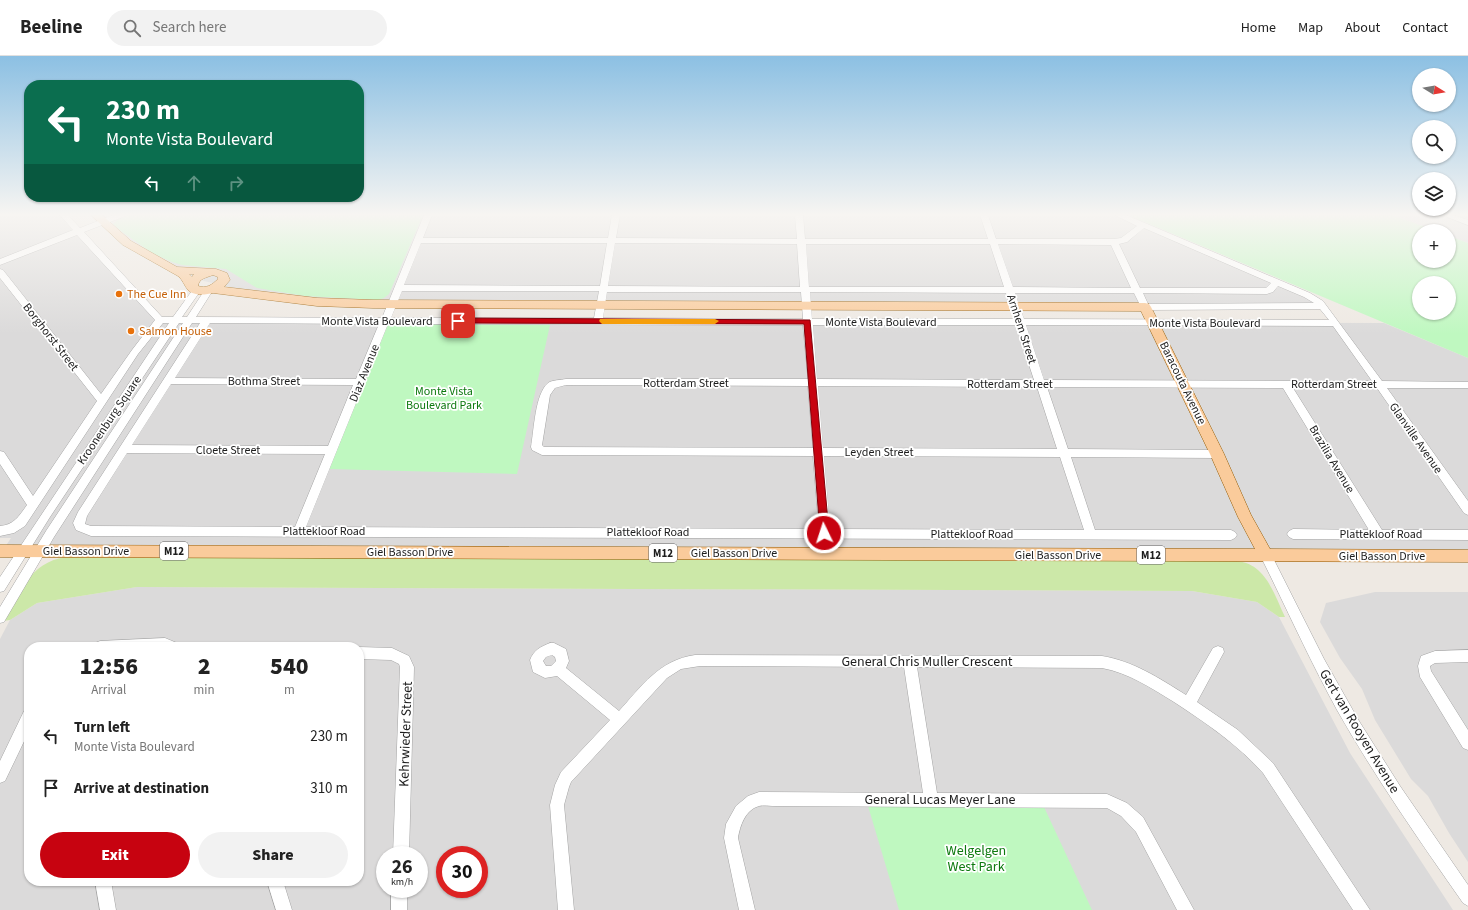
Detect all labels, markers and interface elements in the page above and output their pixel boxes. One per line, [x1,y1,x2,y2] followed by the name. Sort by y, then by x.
[107,10,387,46] search box
[20,14,83,41] text: Beeline
[121,17,143,39] icon: search
[153,17,227,38] text: Search here
[1241,18,1276,38] text: Home
[1298,18,1323,38] text: Map
[1345,18,1380,38] text: About
[1402,18,1448,38] text: Contact
[1412,68,1456,112] north arrow
[1412,68,1456,320] map controls
[106,90,180,130] text: 230 m
[40,96,92,148] icon: left
[1412,120,1456,164] button: search
[106,127,273,152] text: Monte Vista Boulevard
[141,172,163,194] icon: left
[183,172,205,194] icon: ahead
[225,172,247,194] icon: right
[1412,172,1456,216] button: layers
[1412,224,1456,268] button: +
[1412,276,1456,320] button: −
[127,286,186,303] place label: The Cue Inn
[114,289,124,299] marker: The Cue Inn
[1002,292,1041,366] street label: Arnhem Street
[19,300,83,375] street label: Borghorst Street
[441,304,475,338] pin
[447,310,469,332] icon: arrive
[321,313,433,330] street label: Monte Vista Boulevard
[825,314,937,331] street label: Monte Vista Boulevard
[1149,315,1261,332] street label: Monte Vista Boulevard
[139,323,212,340] place label: Salmon House
[126,326,136,336] marker: Salmon House
[1155,339,1210,428] street label: Baracouta Avenue
[345,342,384,405] street label: Diaz Avenue
[73,372,146,468] street label: Kroonenburg Square
[228,373,300,390] street label: Bothma Street
[643,375,729,392] street label: Rotterdam Street
[967,376,1053,393] street label: Rotterdam Street
[1291,376,1377,393] street label: Rotterdam Street
[406,383,482,414] park label: Monte Vista Boulevard Park
[1385,399,1446,477] street label: Glanville Avenue
[1305,422,1359,496] street label: Brazilia Avenue
[196,442,260,459] street label: Cloete Street
[845,444,913,461] street label: Leyden Street
[803,512,845,554] position arrow
[282,523,366,540] street label: Plattekloof Road
[606,524,690,541] street label: Plattekloof Road
[930,526,1014,543] street label: Plattekloof Road
[1339,526,1423,543] street label: Plattekloof Road
[160,542,188,560] road number: M12
[43,543,129,560] street label: Giel Basson Drive
[367,544,453,561] street label: Giel Basson Drive
[649,544,677,562] road number: M12
[691,545,777,562] street label: Giel Basson Drive
[1137,546,1165,564] road number: M12
[1015,547,1101,564] street label: Giel Basson Drive
[1339,548,1425,565] street label: Giel Basson Drive
[79,649,138,684] text: 12:56
[198,649,211,684] text: 2
[270,649,309,684] text: 540
[841,652,1013,672] street label: General Chris Muller Crescent
[1314,666,1404,797] street label: Gert van Rooyen Avenue
[91,681,126,699] text: Arrival
[194,681,215,699] text: min
[284,681,295,699] text: m
[394,681,418,787] street label: Kehrwieder Street
[74,717,130,738] text: Turn left
[40,725,62,747] icon: left
[310,726,348,747] text: 230 m
[74,738,195,756] text: Monte Vista Boulevard
[40,777,62,799] icon: arrive
[74,778,209,799] text: Arrive at destination
[310,778,348,799] text: 310 m
[864,790,1016,810] street label: General Lucas Meyer Lane
[40,832,190,878] button: Exit
[198,832,348,878] button: Share
[946,841,1006,877] park label: Welgelgen West Park
[436,846,488,898] speed limit sign: 30
[391,853,413,881] text: 26
[391,875,413,889] text: km/h

